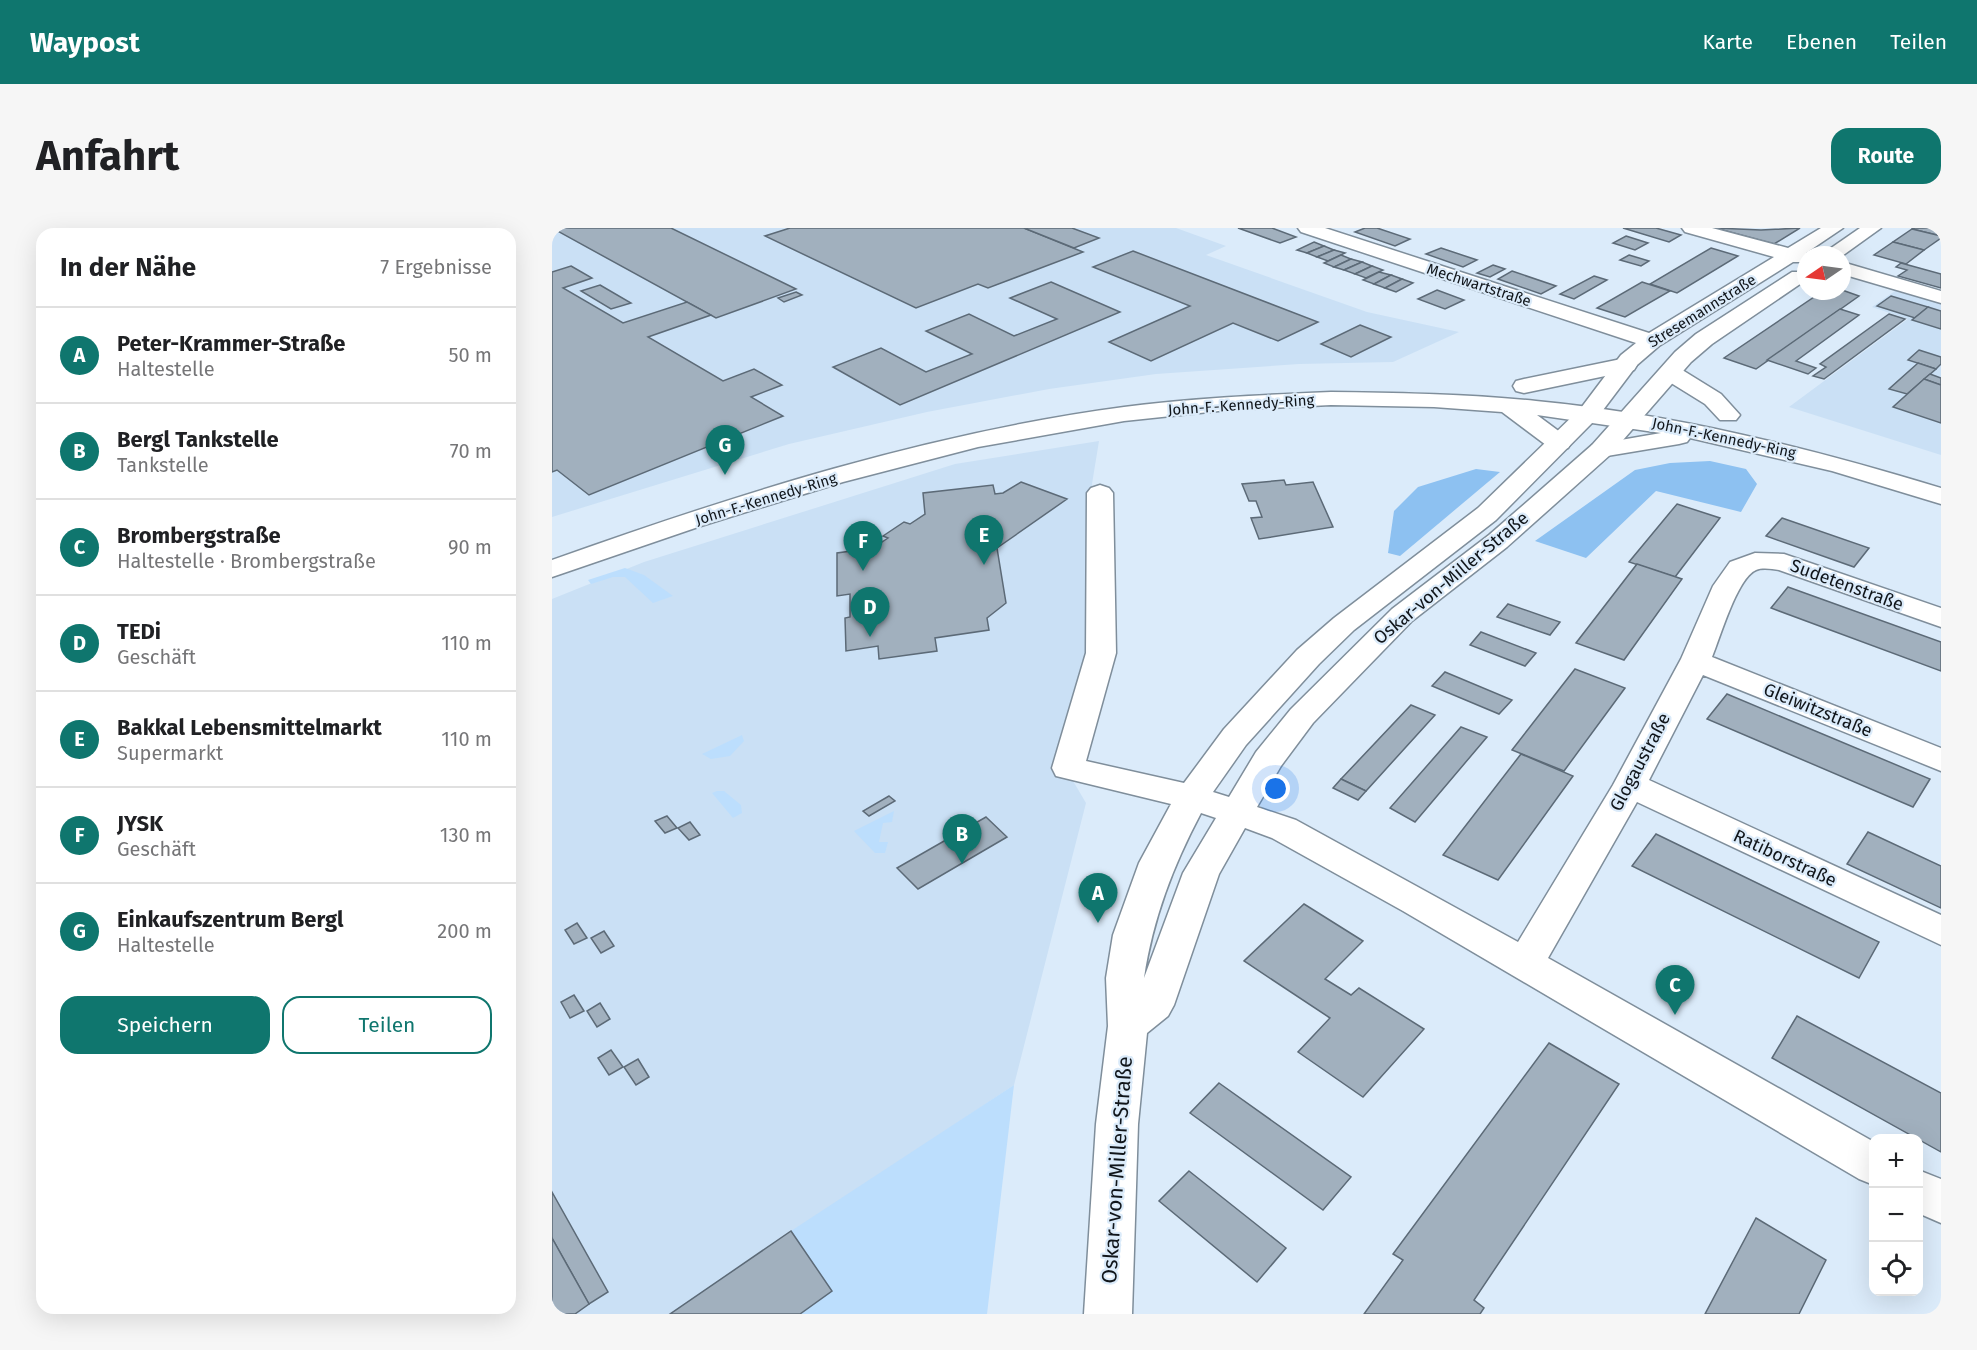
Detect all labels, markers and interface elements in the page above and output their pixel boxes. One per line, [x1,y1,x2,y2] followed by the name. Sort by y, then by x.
[30,26,140,59] text: Waypost
[1702,29,1753,55] text: Karte
[1786,29,1857,55] text: Ebenen
[1890,29,1947,55] text: Teilen
[1831,128,1941,184] button: Route
[36,131,179,181] text: Anfahrt
[1797,246,1851,300] north arrow
[60,252,196,283] text: In der Nähe
[380,255,492,279] text: 7 Ergebnisse
[1425,260,1533,310] street label: Mechwartstraße
[1645,271,1759,351] street label: Stresemannstraße
[117,330,345,357] text: Peter-Krammer-Straße
[74,343,85,367] text: A
[448,343,492,367] text: 50 m
[117,357,215,381] text: Haltestelle
[1167,391,1315,419] street label: John-F.-Kennedy-Ring
[1650,414,1798,462] street label: John-F.-Kennedy-Ring
[117,426,279,453] text: Bergl Tankstelle
[706,426,744,475] pin: G
[73,439,86,463] text: B
[450,439,492,463] text: 70 m
[117,453,209,477] text: Tankstelle
[693,469,839,529] street label: John-F.-Kennedy-Ring
[1369,507,1533,649] street label: Oskar-von-Miller-Straße
[964,516,1004,565] pin: E
[117,522,281,549] text: Brombergstraße
[844,522,882,571] pin: F
[74,535,85,559] text: C
[448,535,492,559] text: 90 m
[117,549,376,573] text: Haltestelle · Brombergstraße
[1787,554,1907,616] street label: Sudetenstraße
[850,588,890,637] pin: D
[117,618,161,645] text: TEDi
[73,631,86,655] text: D
[441,631,492,655] text: 110 m
[117,645,196,669] text: Geschäft
[1760,678,1876,742] street label: Gleiwitzstraße
[1605,709,1675,815] street label: Glogaustraße
[117,714,382,741] text: Bakkal Lebensmittelmarkt
[74,727,85,751] text: E
[441,727,492,751] text: 110 m
[117,741,223,765] text: Supermarkt
[1261,774,1290,803] your location
[117,810,163,837] text: JYSK
[942,814,982,864] pin: B
[75,823,84,847] text: F
[440,823,492,847] text: 130 m
[1730,824,1840,892] street label: Ratiborstraße
[117,837,196,861] text: Geschäft
[1078,874,1118,923] pin: A
[117,906,344,933] text: Einkaufszentrum Bergl
[73,919,86,943] text: G
[437,919,492,943] text: 200 m
[117,933,215,957] text: Haltestelle
[1656,966,1694,1015] pin: C
[60,996,270,1054] button: Speichern
[282,996,492,1054] button: Teilen
[1096,1055,1138,1285] street label: Oskar-von-Miller-Straße
[1869,1134,1923,1296] map controls
[1869,1134,1923,1188] button: +
[1869,1188,1923,1242] button: −
[1869,1242,1923,1296] button: locate

